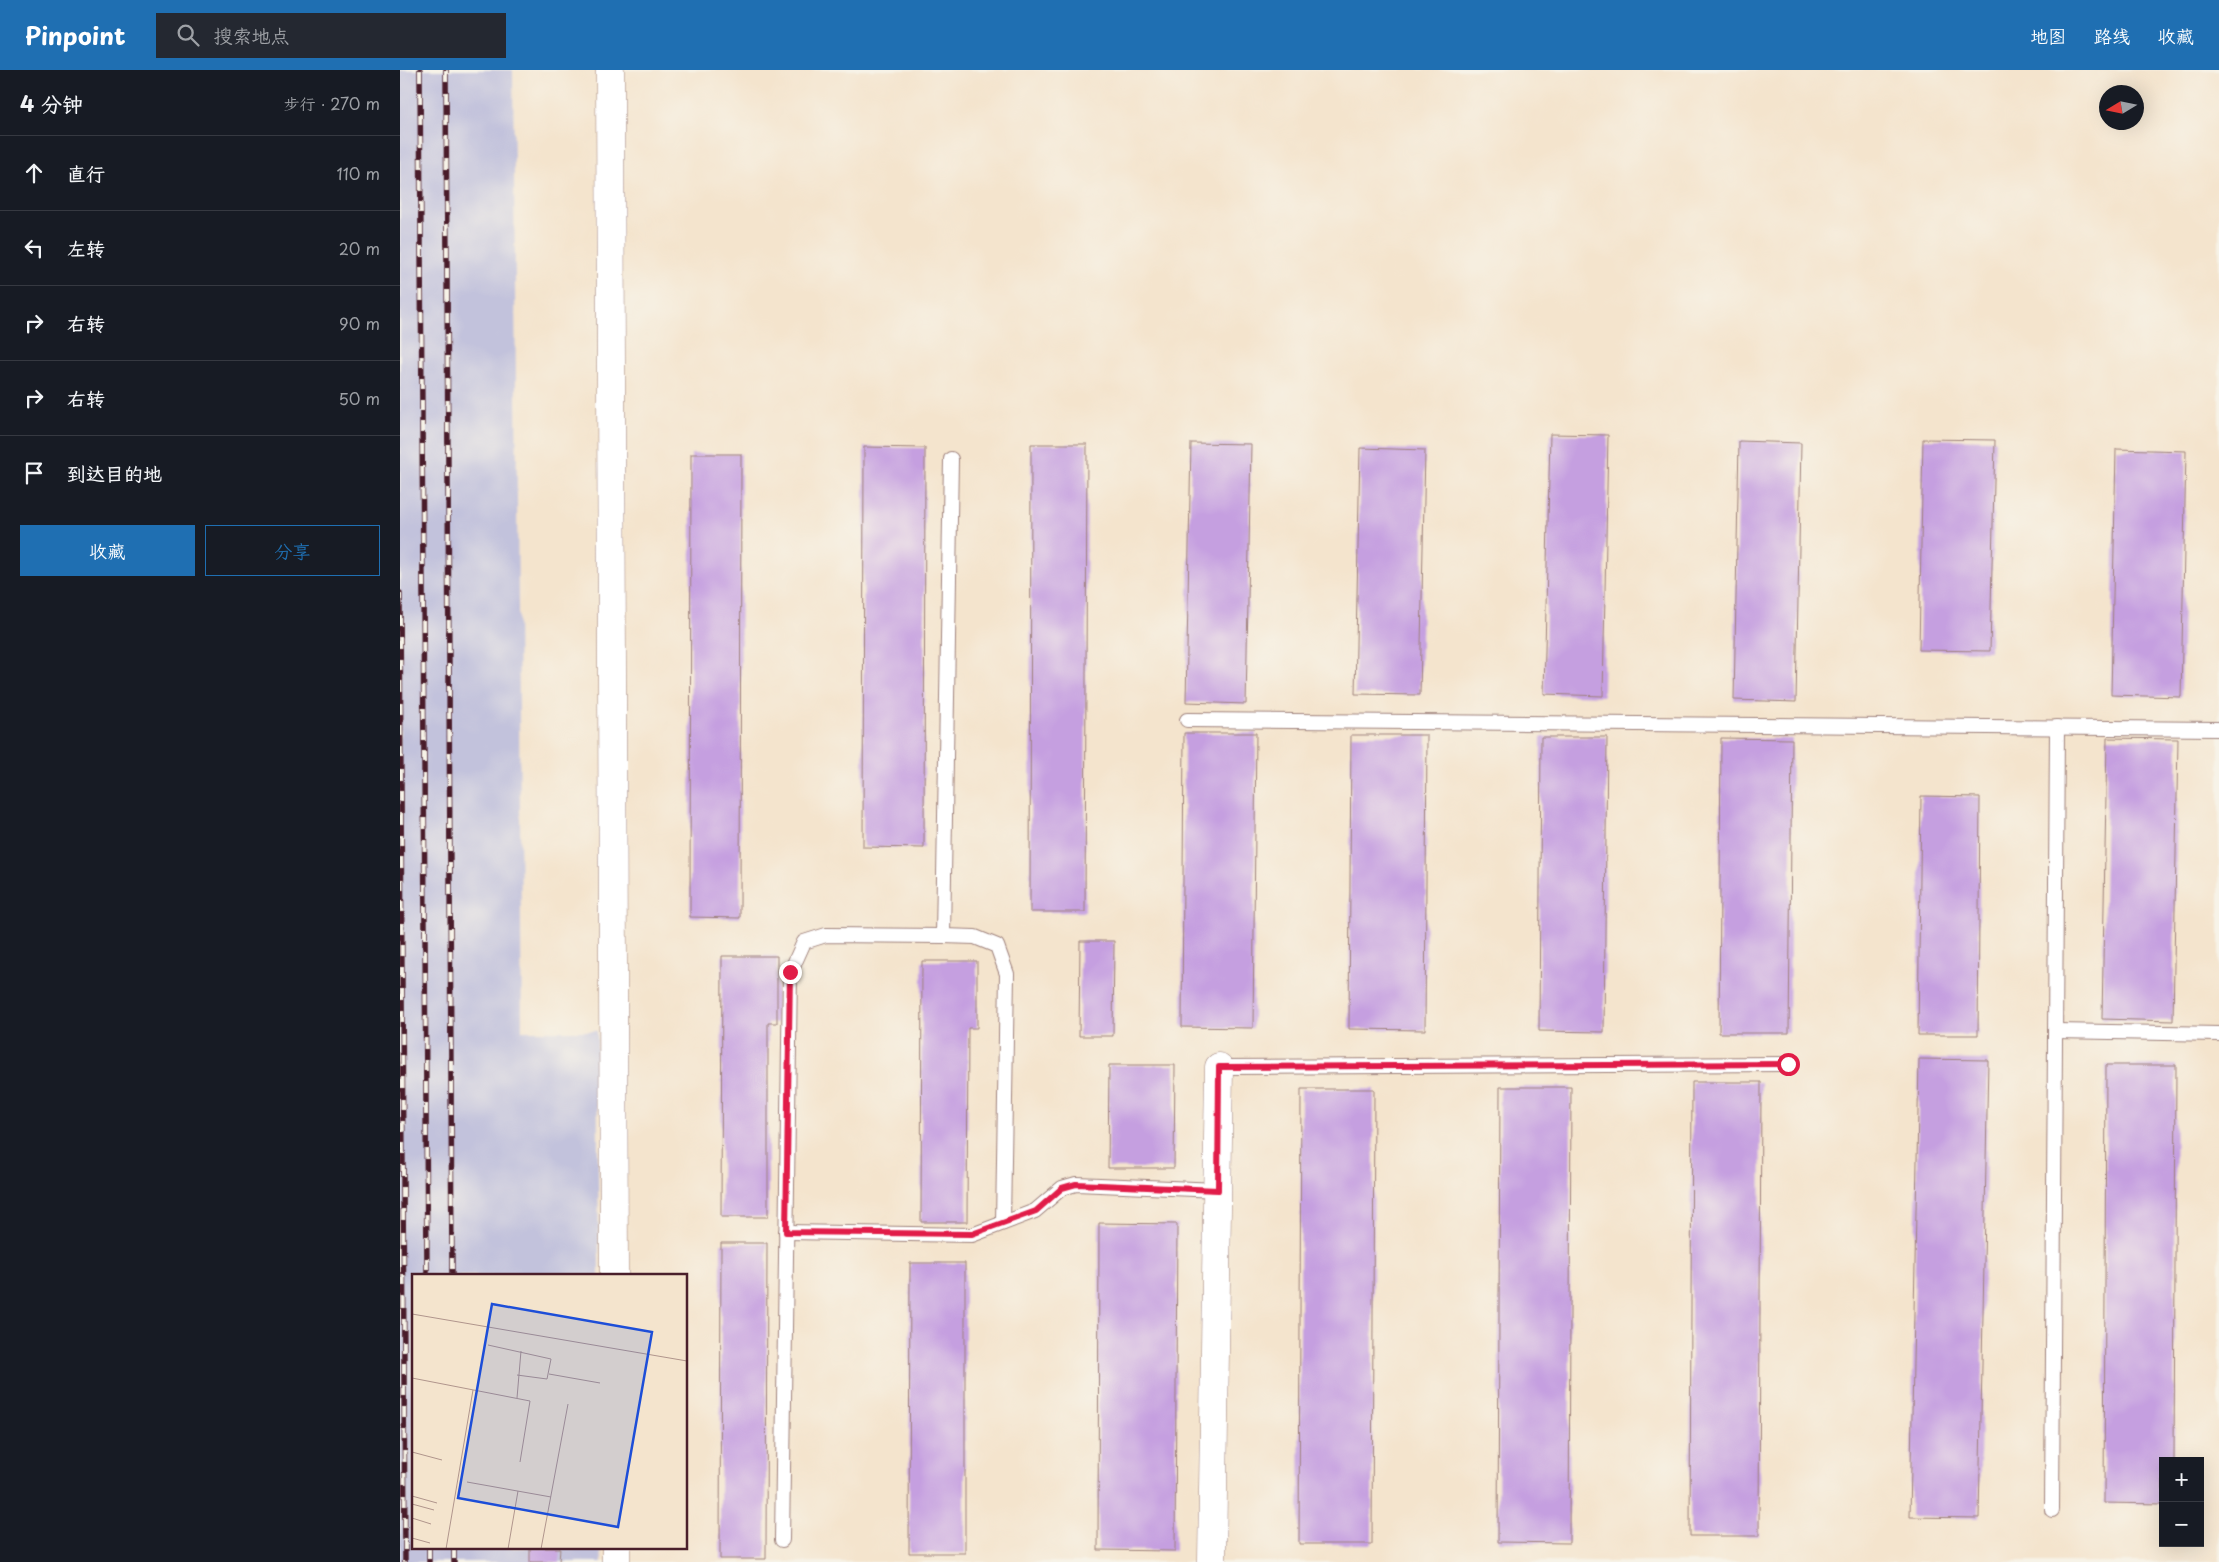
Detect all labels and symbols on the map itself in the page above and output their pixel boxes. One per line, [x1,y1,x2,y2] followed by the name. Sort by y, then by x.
[2099,85,2144,130] north arrow
[779,961,802,984] route end
[1777,1053,1800,1076] route start
[412,1274,688,1550] inset map

